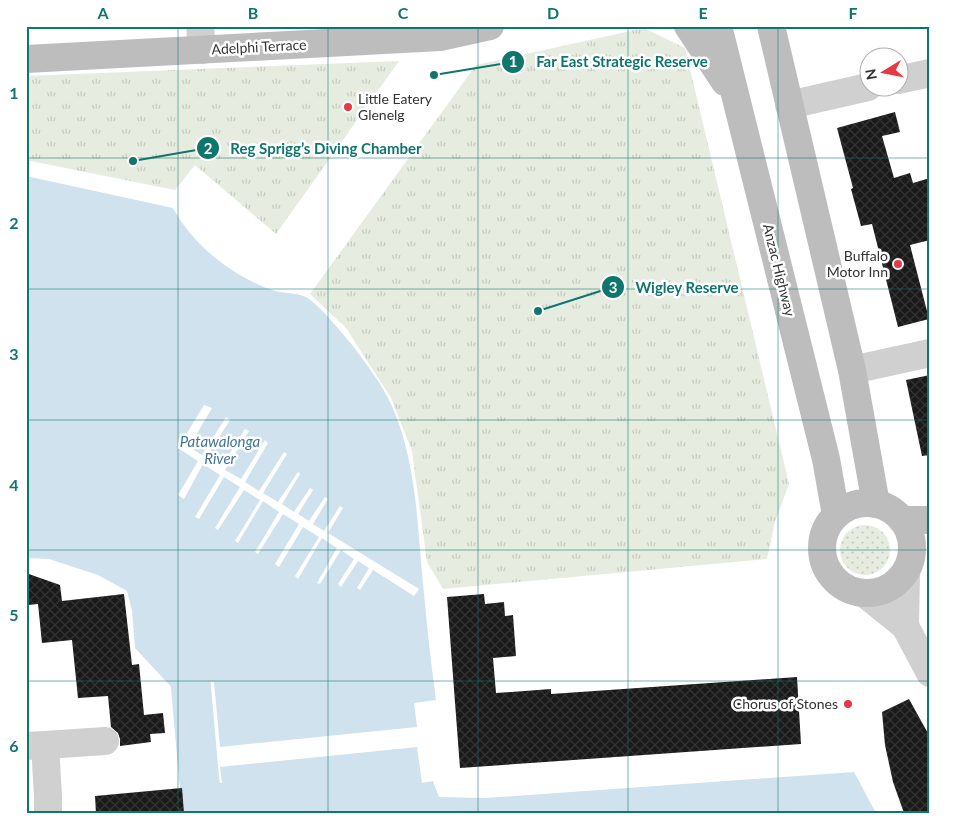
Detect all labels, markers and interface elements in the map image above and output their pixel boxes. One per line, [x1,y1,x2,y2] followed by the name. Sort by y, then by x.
[96,3,109,22] text: A
[248,3,258,22] text: B
[398,3,409,22] text: C
[547,3,559,22] text: D
[698,3,708,22] text: E
[848,3,858,22] text: F
[211,36,307,57] street label: Adelphi Terrace
[501,47,718,77] callout: Far East Strategic Reserve
[858,48,908,98] north arrow
[509,52,517,70] text: 1
[536,52,708,70] text: Far East Strategic Reserve
[861,68,880,81] text: N
[9,83,19,102] text: 1
[358,90,433,123] place label: Little Eatery Glenelg
[342,101,354,113] marker: Little Eatery Glenelg
[196,133,432,163] callout: Reg Sprigg’s Diving Chamber
[204,139,213,157] text: 2
[230,139,422,157] text: Reg Sprigg’s Diving Chamber
[9,213,19,232] text: 2
[760,222,799,319] street label: Anzac Highway
[827,247,888,280] place label: Buffalo Motor Inn
[892,258,904,270] marker: Buffalo Motor Inn
[600,272,749,302] callout: Wigley Reserve
[609,278,617,296] text: 3
[635,278,739,296] text: Wigley Reserve
[9,344,19,363] text: 3
[180,432,261,467] water label: Patawalonga River
[9,475,19,494] text: 4
[9,605,19,624] text: 5
[733,695,838,712] place label: Chorus of Stones
[842,698,854,710] marker: Chorus of Stones
[9,736,19,755] text: 6

